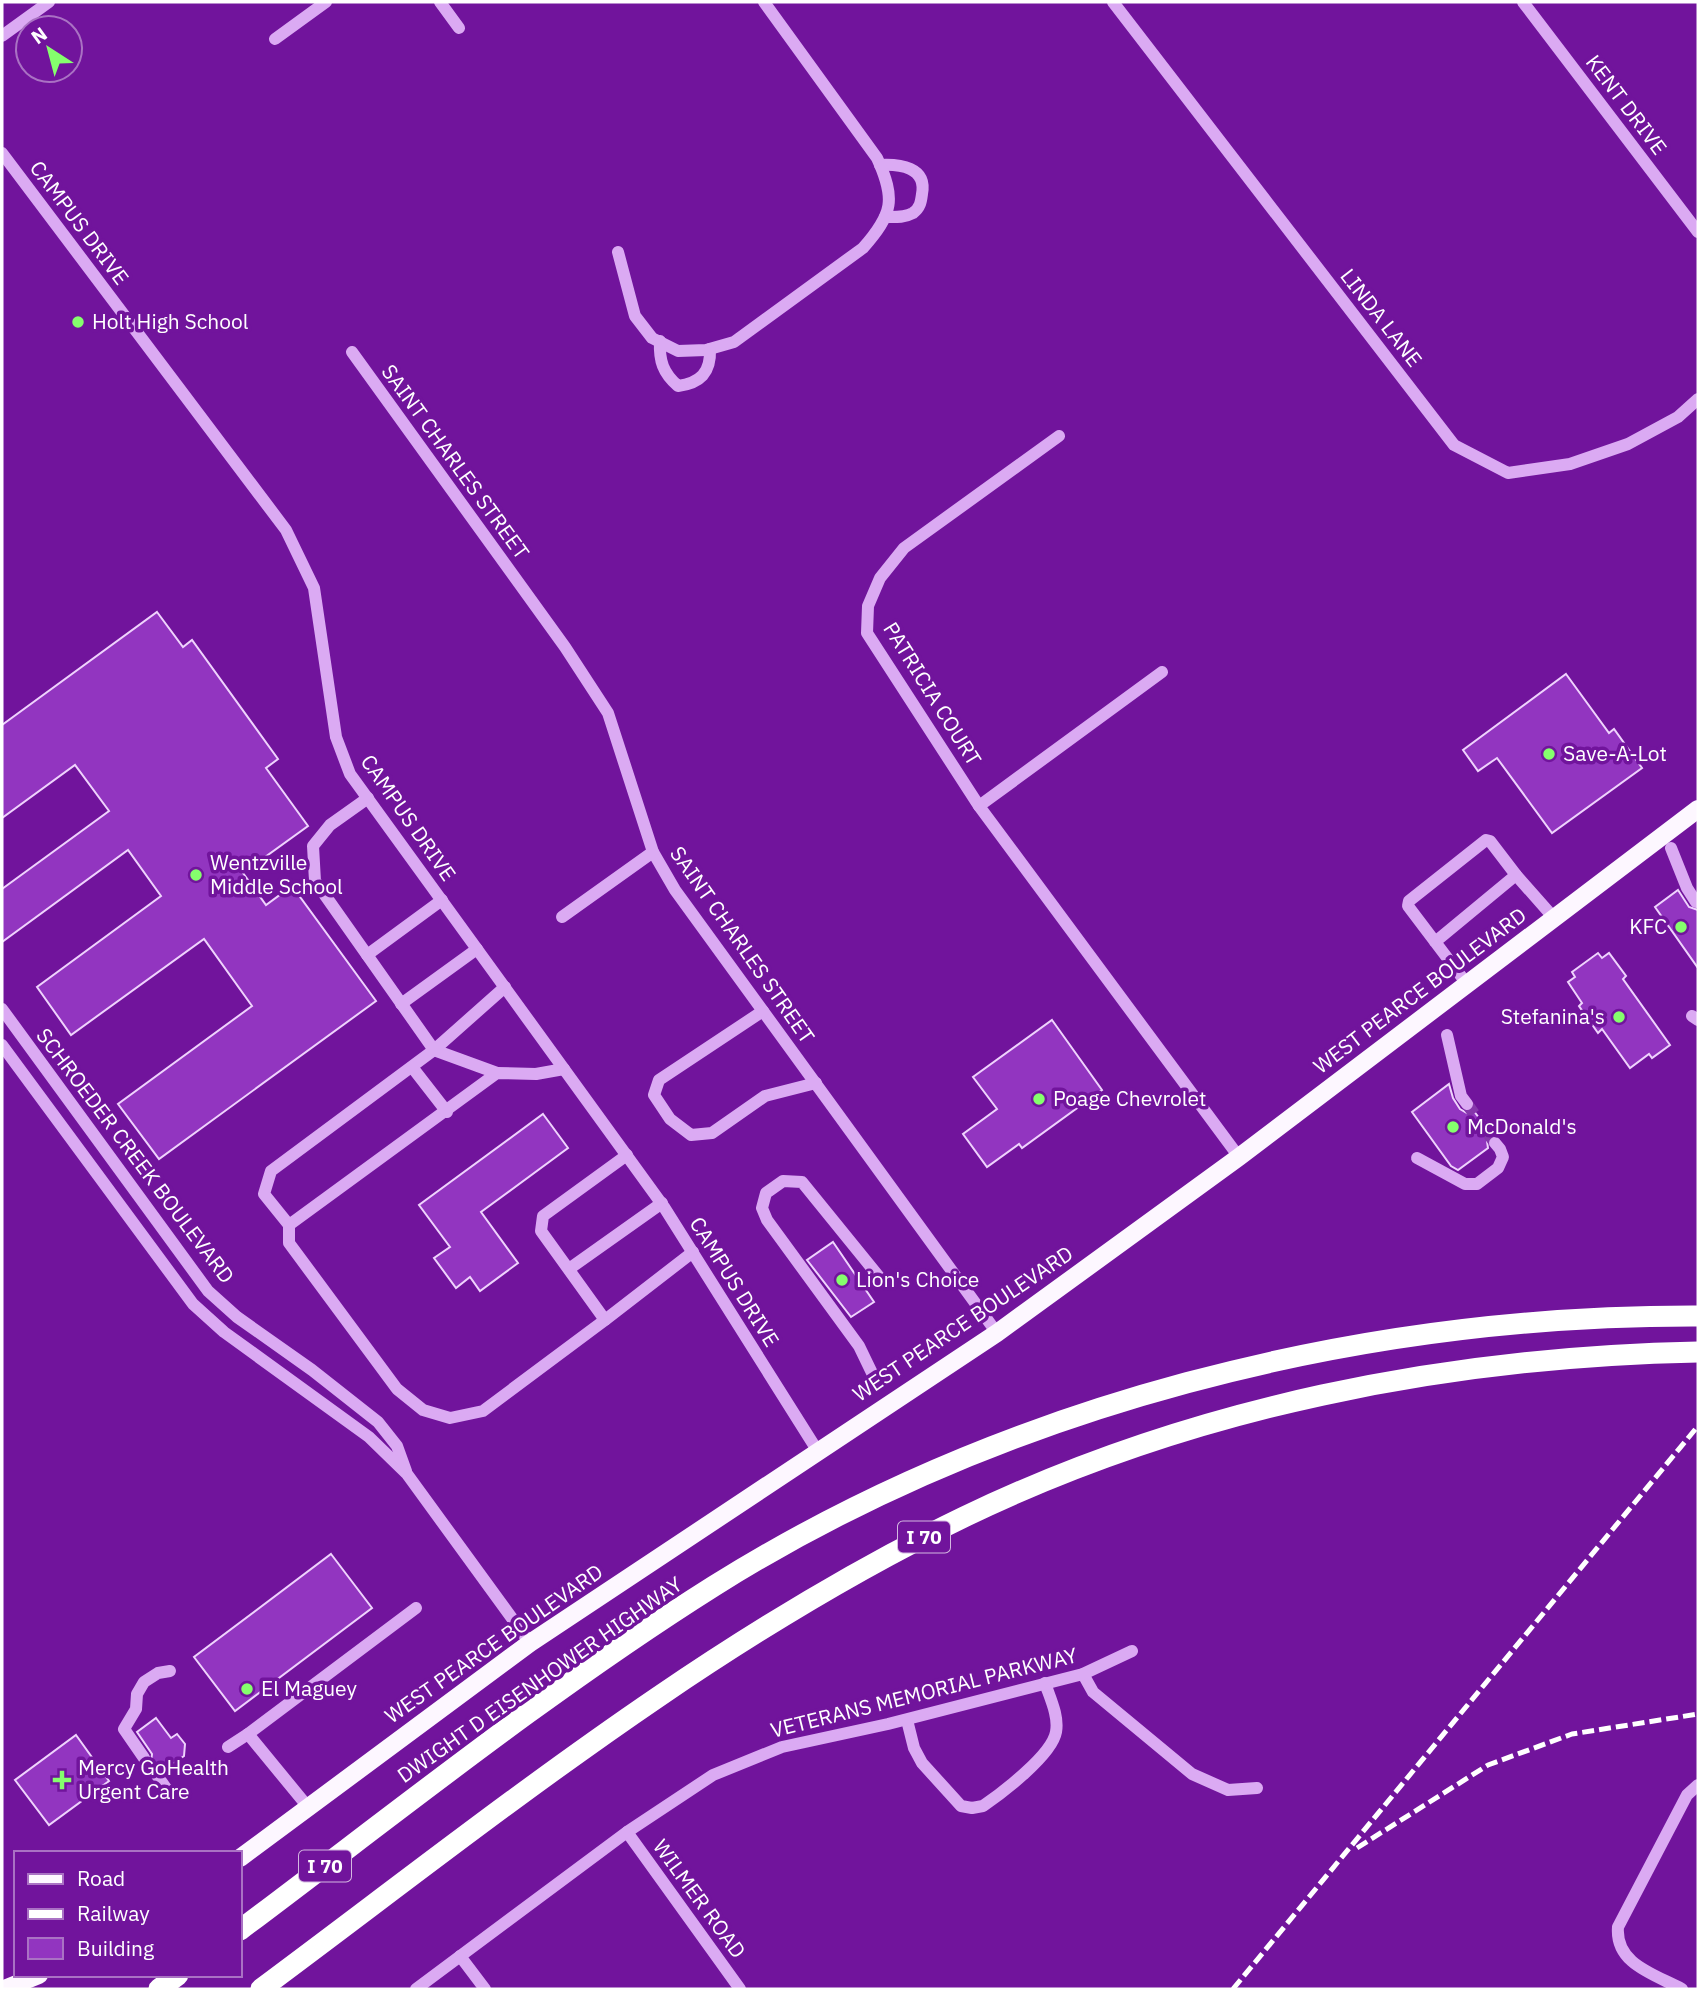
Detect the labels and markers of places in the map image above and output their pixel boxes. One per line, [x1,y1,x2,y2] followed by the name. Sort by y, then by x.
[92,307,249,335] place label: Holt High School
[70,314,86,330] marker: Holt High School
[1563,739,1667,767] place label: Save-A-Lot
[1541,746,1557,762] marker: Save-A-Lot
[210,848,343,900] place label: Wentzville Middle School
[188,867,204,883] marker: Wentzville Middle School
[1629,912,1667,940] place label: KFC
[1673,919,1689,935] marker: KFC
[1501,1002,1605,1030] place label: Stefanina's
[1611,1009,1627,1025] marker: Stefanina's
[1053,1084,1206,1112] place label: Poage Chevrolet
[1031,1091,1047,1107] marker: Poage Chevrolet
[1467,1112,1577,1140] place label: McDonald's
[1445,1119,1461,1135] marker: McDonald's
[856,1265,979,1293] place label: Lion's Choice
[834,1272,850,1288] marker: Lion's Choice
[261,1674,358,1702] place label: El Maguey
[239,1681,255,1697] marker: El Maguey
[78,1753,229,1805] place label: Mercy GoHealth Urgent Care
[52,1770,72,1790] marker: Mercy GoHealth Urgent Care

